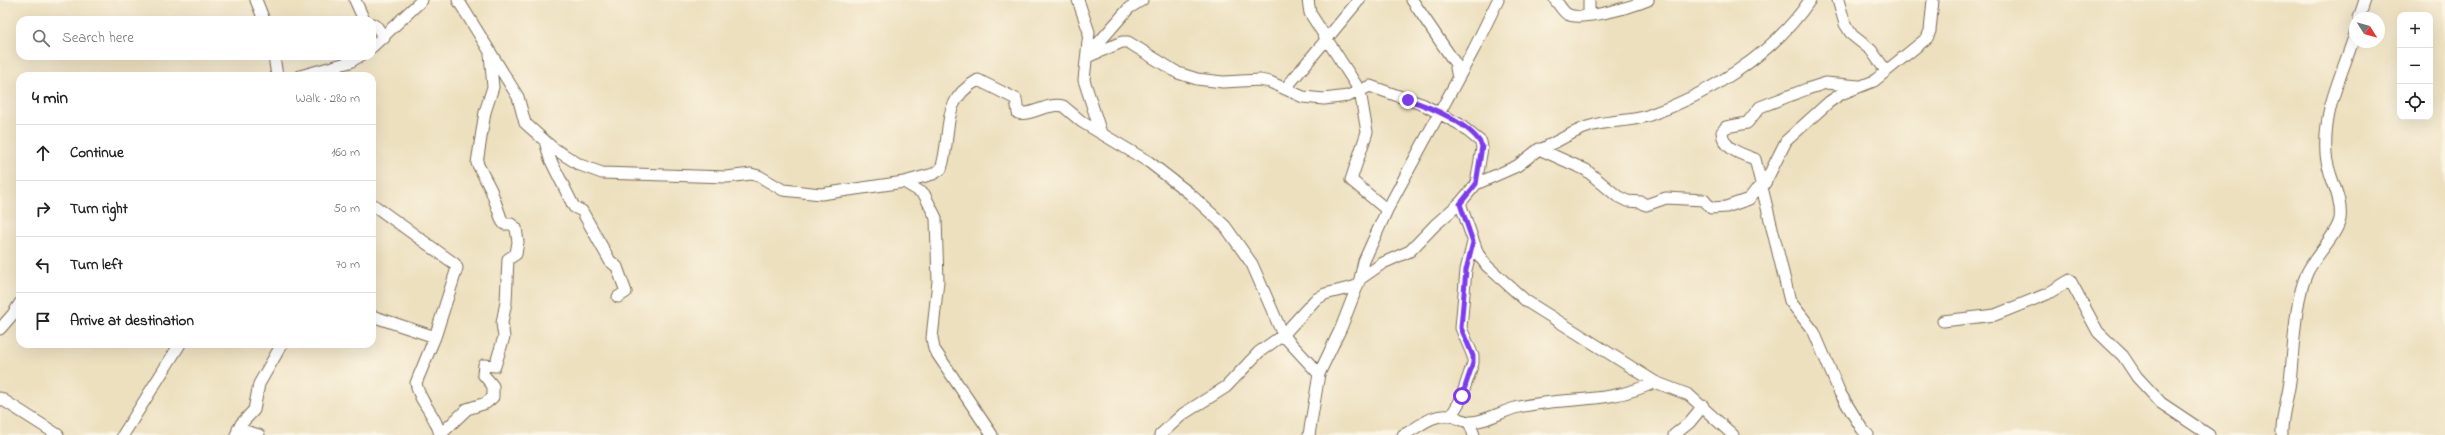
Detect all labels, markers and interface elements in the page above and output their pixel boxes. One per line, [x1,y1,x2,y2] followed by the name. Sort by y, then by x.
[2349,12,2385,48] north arrow
[2397,12,2433,120] map controls
[2397,12,2433,48] button: +
[16,16,376,60] search box
[30,27,52,49] icon: search
[62,27,134,49] text: Search here
[2397,48,2433,84] button: −
[2397,84,2433,120] button: locate
[32,86,68,111] text: 4 min
[295,89,360,108] text: Walk · 280 m
[1399,91,1417,109] route end
[32,142,54,164] icon: ahead
[70,142,124,164] text: Continue
[331,143,360,162] text: 160 m
[32,198,54,220] icon: right
[70,198,128,220] text: Turn right
[334,199,360,218] text: 50 m
[32,254,54,276] icon: left
[70,254,123,276] text: Turn left
[336,255,360,274] text: 70 m
[32,310,54,332] icon: arrive
[70,310,194,332] text: Arrive at destination
[1453,387,1471,405] route start

